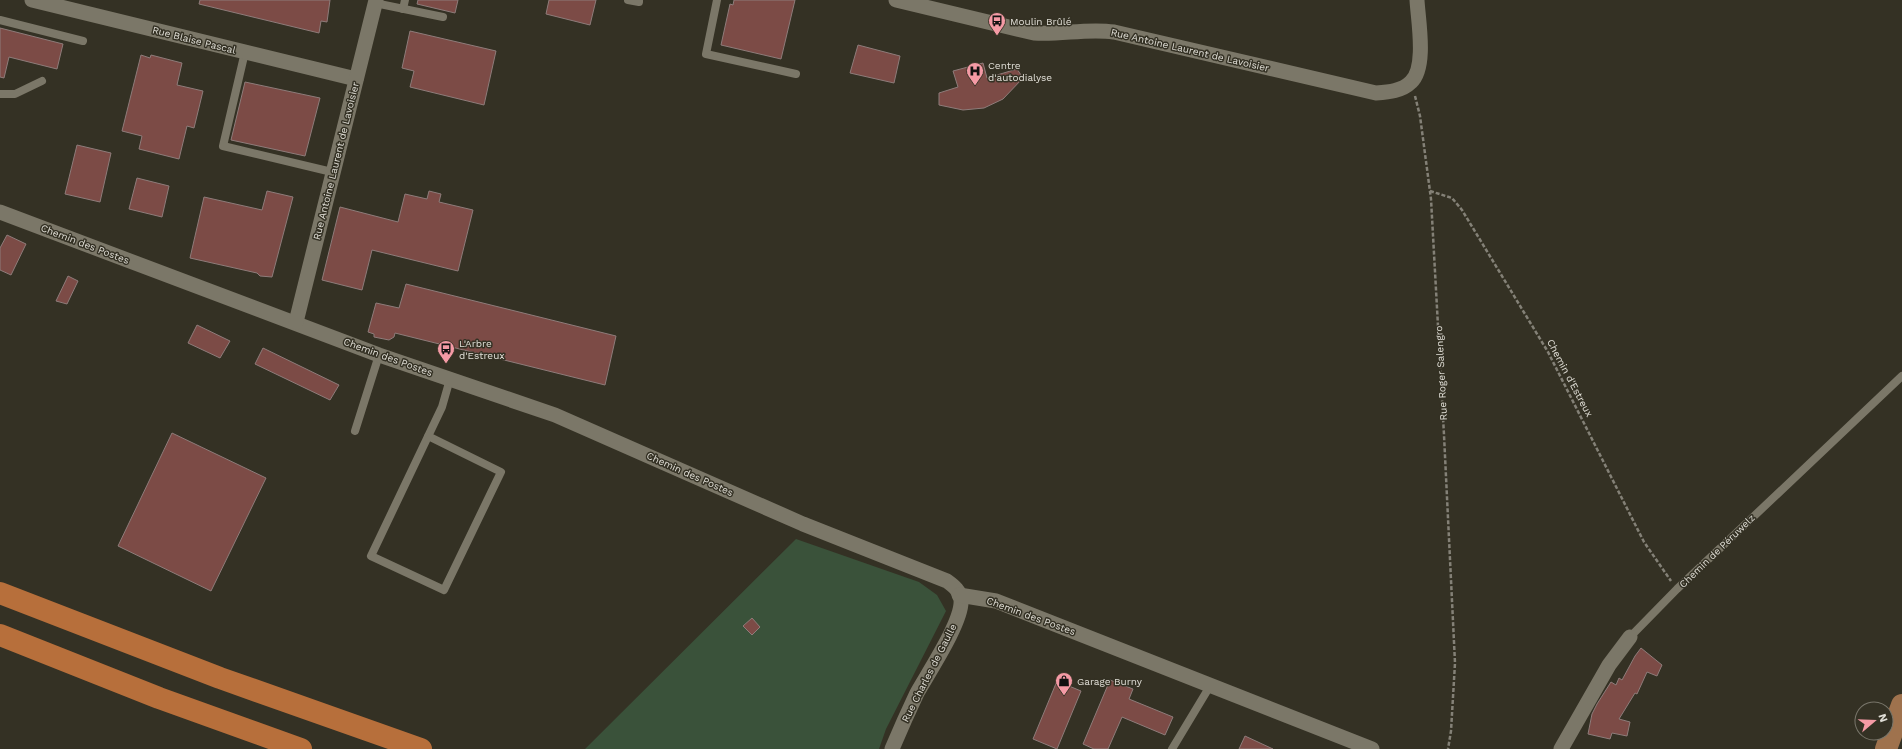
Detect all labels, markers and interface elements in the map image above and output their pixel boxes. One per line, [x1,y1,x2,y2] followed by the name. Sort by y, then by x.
[987,11,1007,36] bus stop icon: Moulin Brûlé
[1010,16,1072,27] place label: Moulin Brûlé
[151,24,237,56] street label: Rue Blaise Pascal
[1110,26,1270,74] street label: Rue Antoine Laurent de Lavoisier
[988,60,1052,83] place label: Centre d'autodialyse
[965,61,985,86] hospital icon: Centre d'autodialyse
[311,81,361,241] street label: Rue Antoine Laurent de Lavoisier
[39,222,131,266] street label: Chemin des Postes
[1433,325,1449,421] street label: Rue Roger Salengro
[342,336,434,378] street label: Chemin des Postes
[1545,337,1595,419] street label: Chemin d'Estreux
[459,338,505,361] place label: L'Arbre d'Estreux
[436,339,456,364] bus stop icon: L'Arbre d'Estreux
[645,450,735,498] street label: Chemin des Postes
[1677,512,1757,590] street label: Chemin de Péruwelz
[985,595,1077,637] street label: Chemin des Postes
[899,622,959,724] street label: Rue Charles de Gaulle
[1054,671,1074,696] shop icon: Garage Burny
[1077,676,1143,687] place label: Garage Burny
[1854,701,1894,741] north arrow
[1876,712,1890,724] text: N

